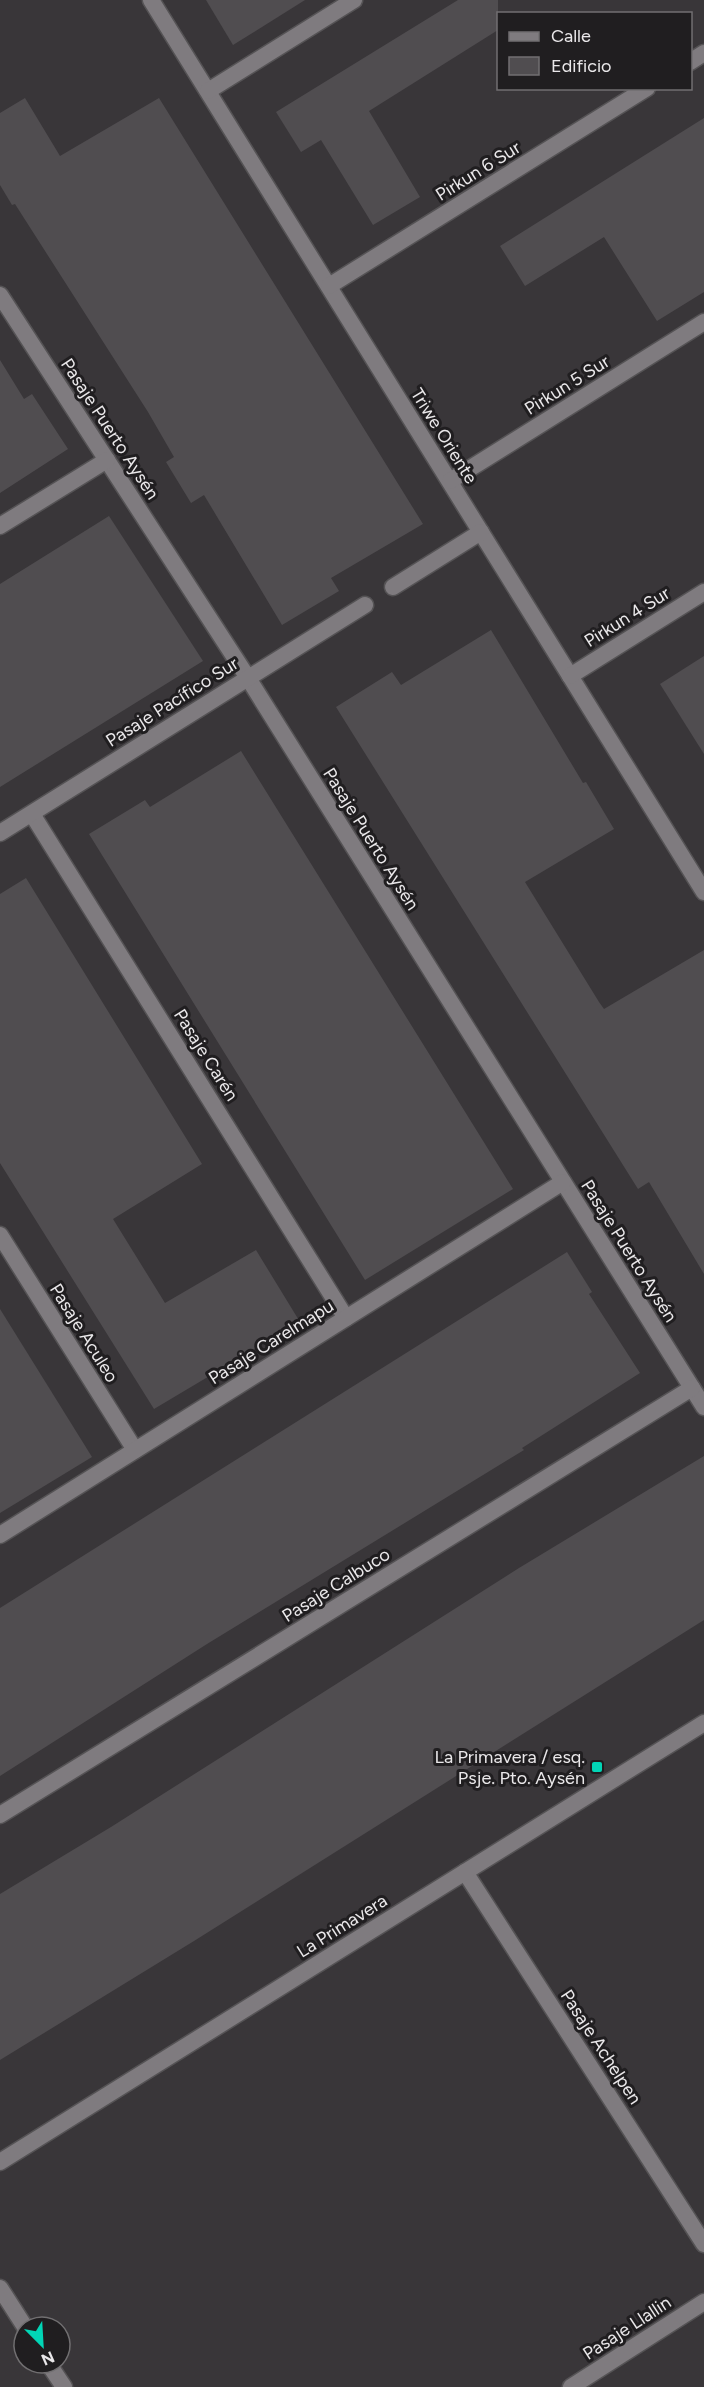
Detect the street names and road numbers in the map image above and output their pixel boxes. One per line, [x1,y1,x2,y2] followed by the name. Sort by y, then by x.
[432,136,524,206] street label: Pirkun 6 Sur
[520,350,614,420] street label: Pirkun 5 Sur
[56,354,164,504] street label: Pasaje Puerto Aysén
[406,384,482,488] street label: Triwe Oriente
[580,582,674,652] street label: Pirkun 4 Sur
[102,652,242,752] street label: Pasaje Pacífico Sur
[318,764,424,914] street label: Pasaje Puerto Aysén
[169,1005,243,1105] street label: Pasaje Carén
[576,1176,682,1326] street label: Pasaje Puerto Aysén
[45,1280,123,1386] street label: Pasaje Aculeo
[204,1295,338,1389] street label: Pasaje Carelmapu
[278,1543,394,1627] street label: Pasaje Calbuco
[293,1890,391,1962] street label: La Primavera
[556,1986,646,2108] street label: Pasaje Achelpen
[579,2291,675,2365] street label: Pasaje Llallin

